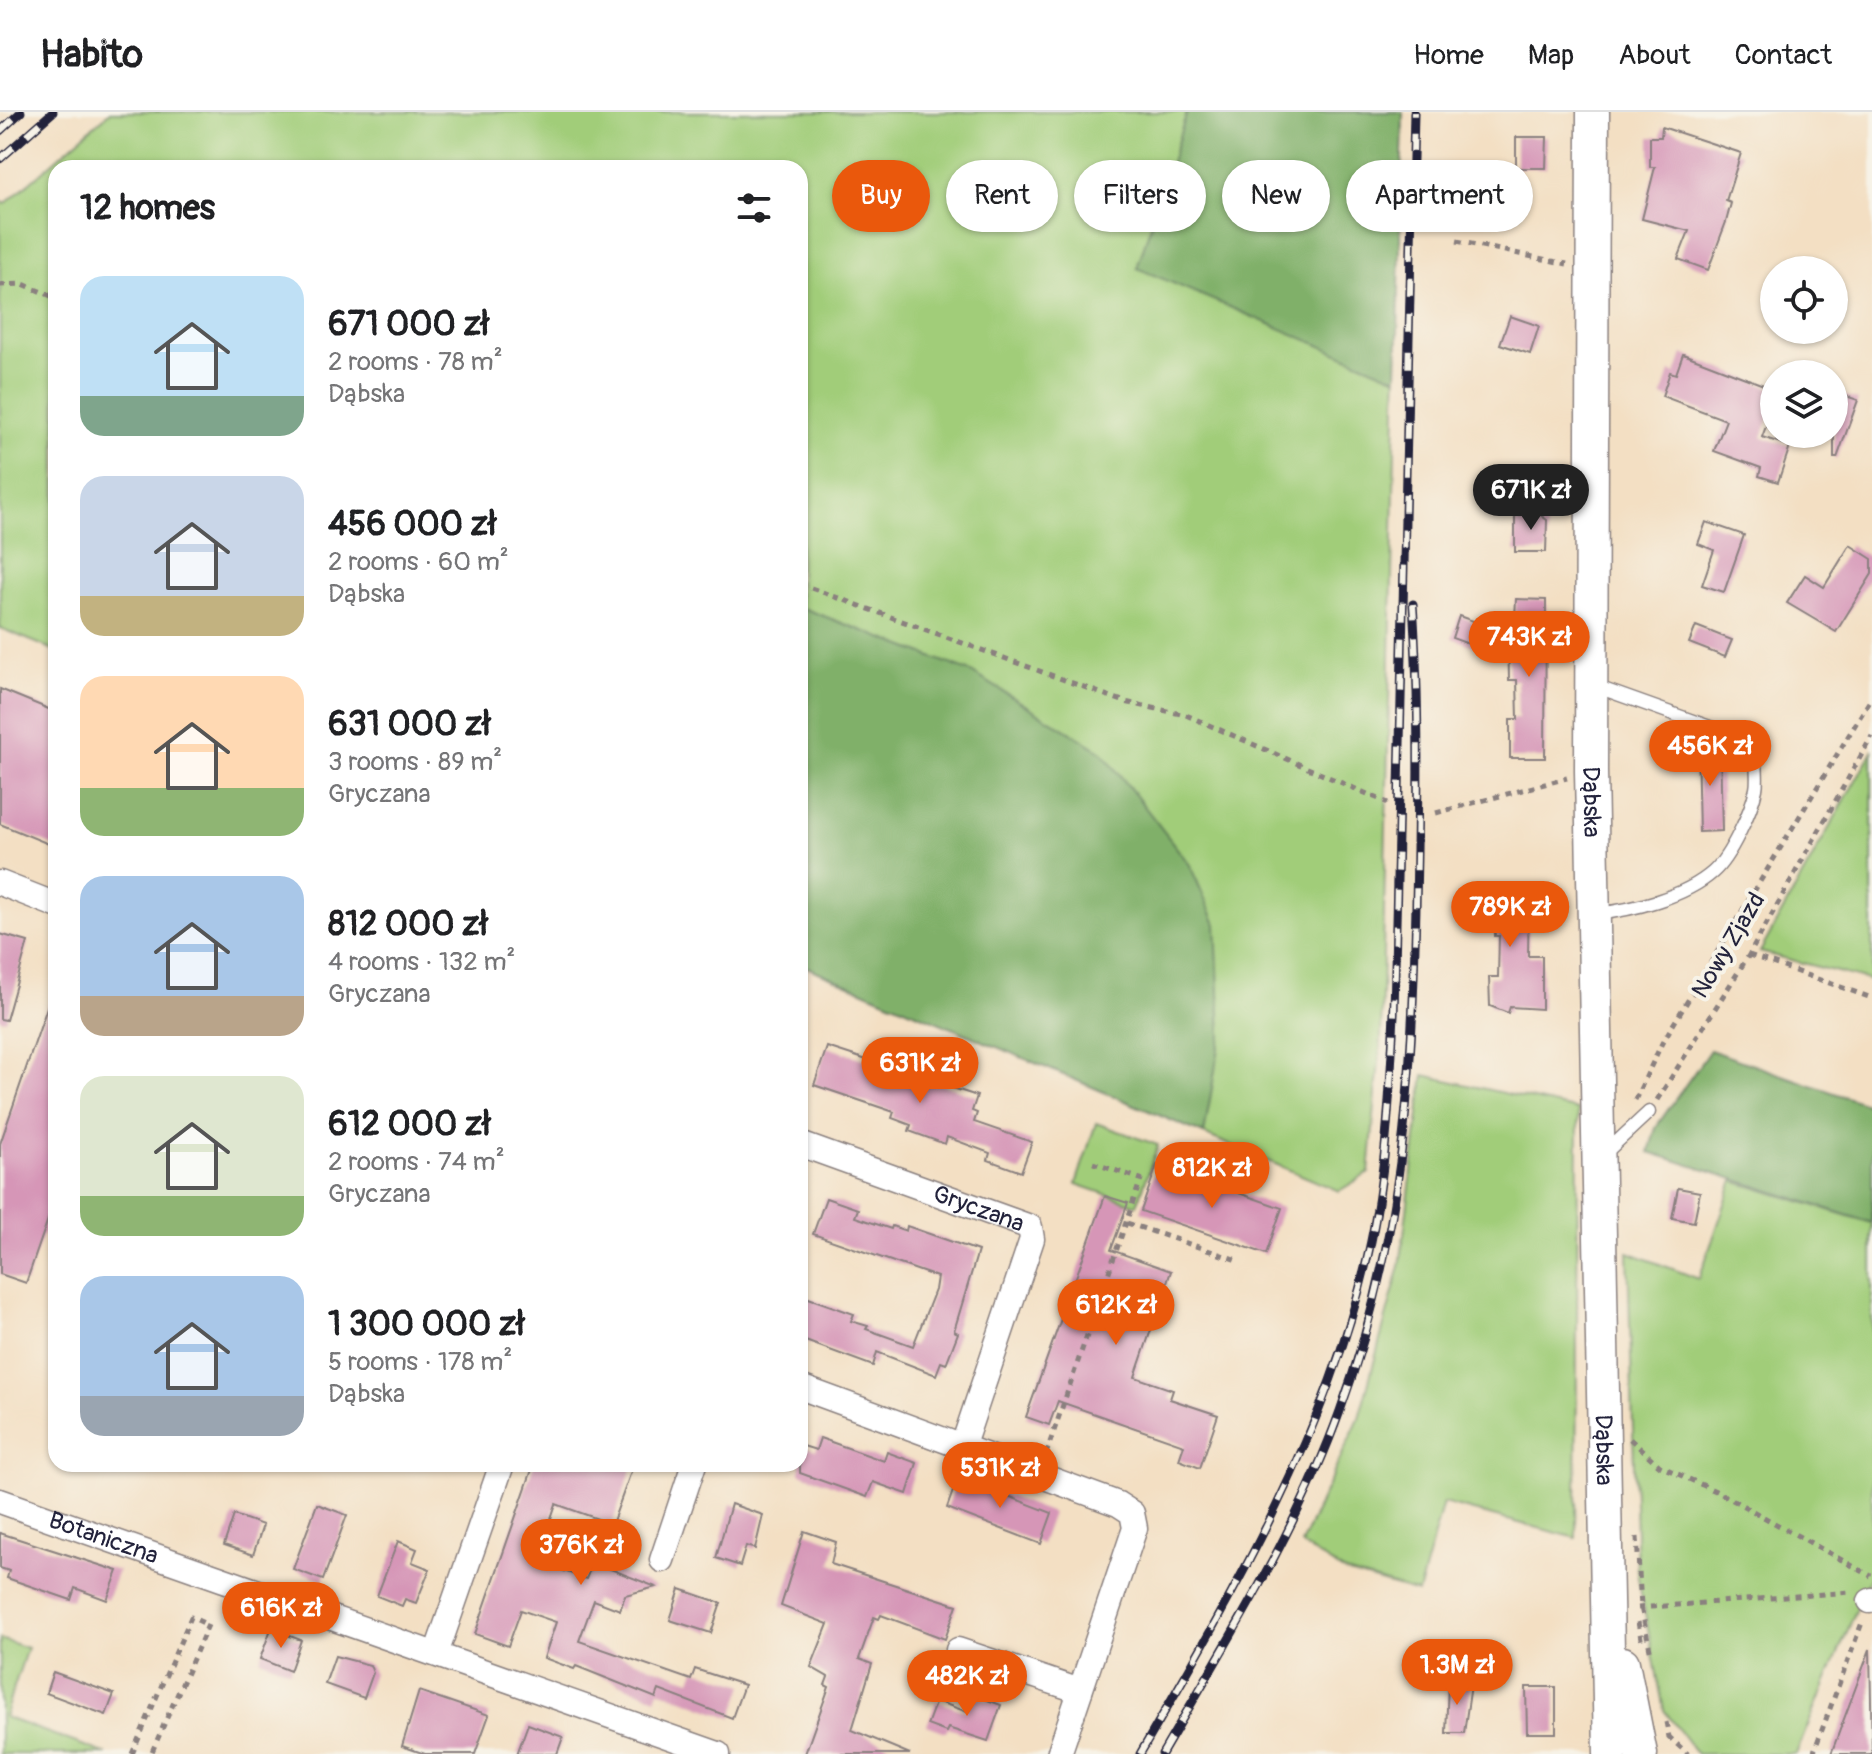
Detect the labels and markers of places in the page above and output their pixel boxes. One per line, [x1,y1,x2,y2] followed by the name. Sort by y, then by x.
[1457,464,1605,532] pin: 671K zł
[1455,611,1603,679] pin: 743K zł
[1636,720,1784,788] pin: 456K zł
[1436,881,1584,949] pin: 789K zł
[846,1037,994,1105] pin: 631K zł
[1138,1142,1286,1210] pin: 812K zł
[1042,1279,1190,1347] pin: 612K zł
[926,1442,1074,1510] pin: 531K zł
[507,1519,655,1587] pin: 376K zł
[207,1582,355,1650] pin: 616K zł
[1383,1639,1531,1707] pin: 1.3M zł
[893,1650,1041,1718] pin: 482K zł

